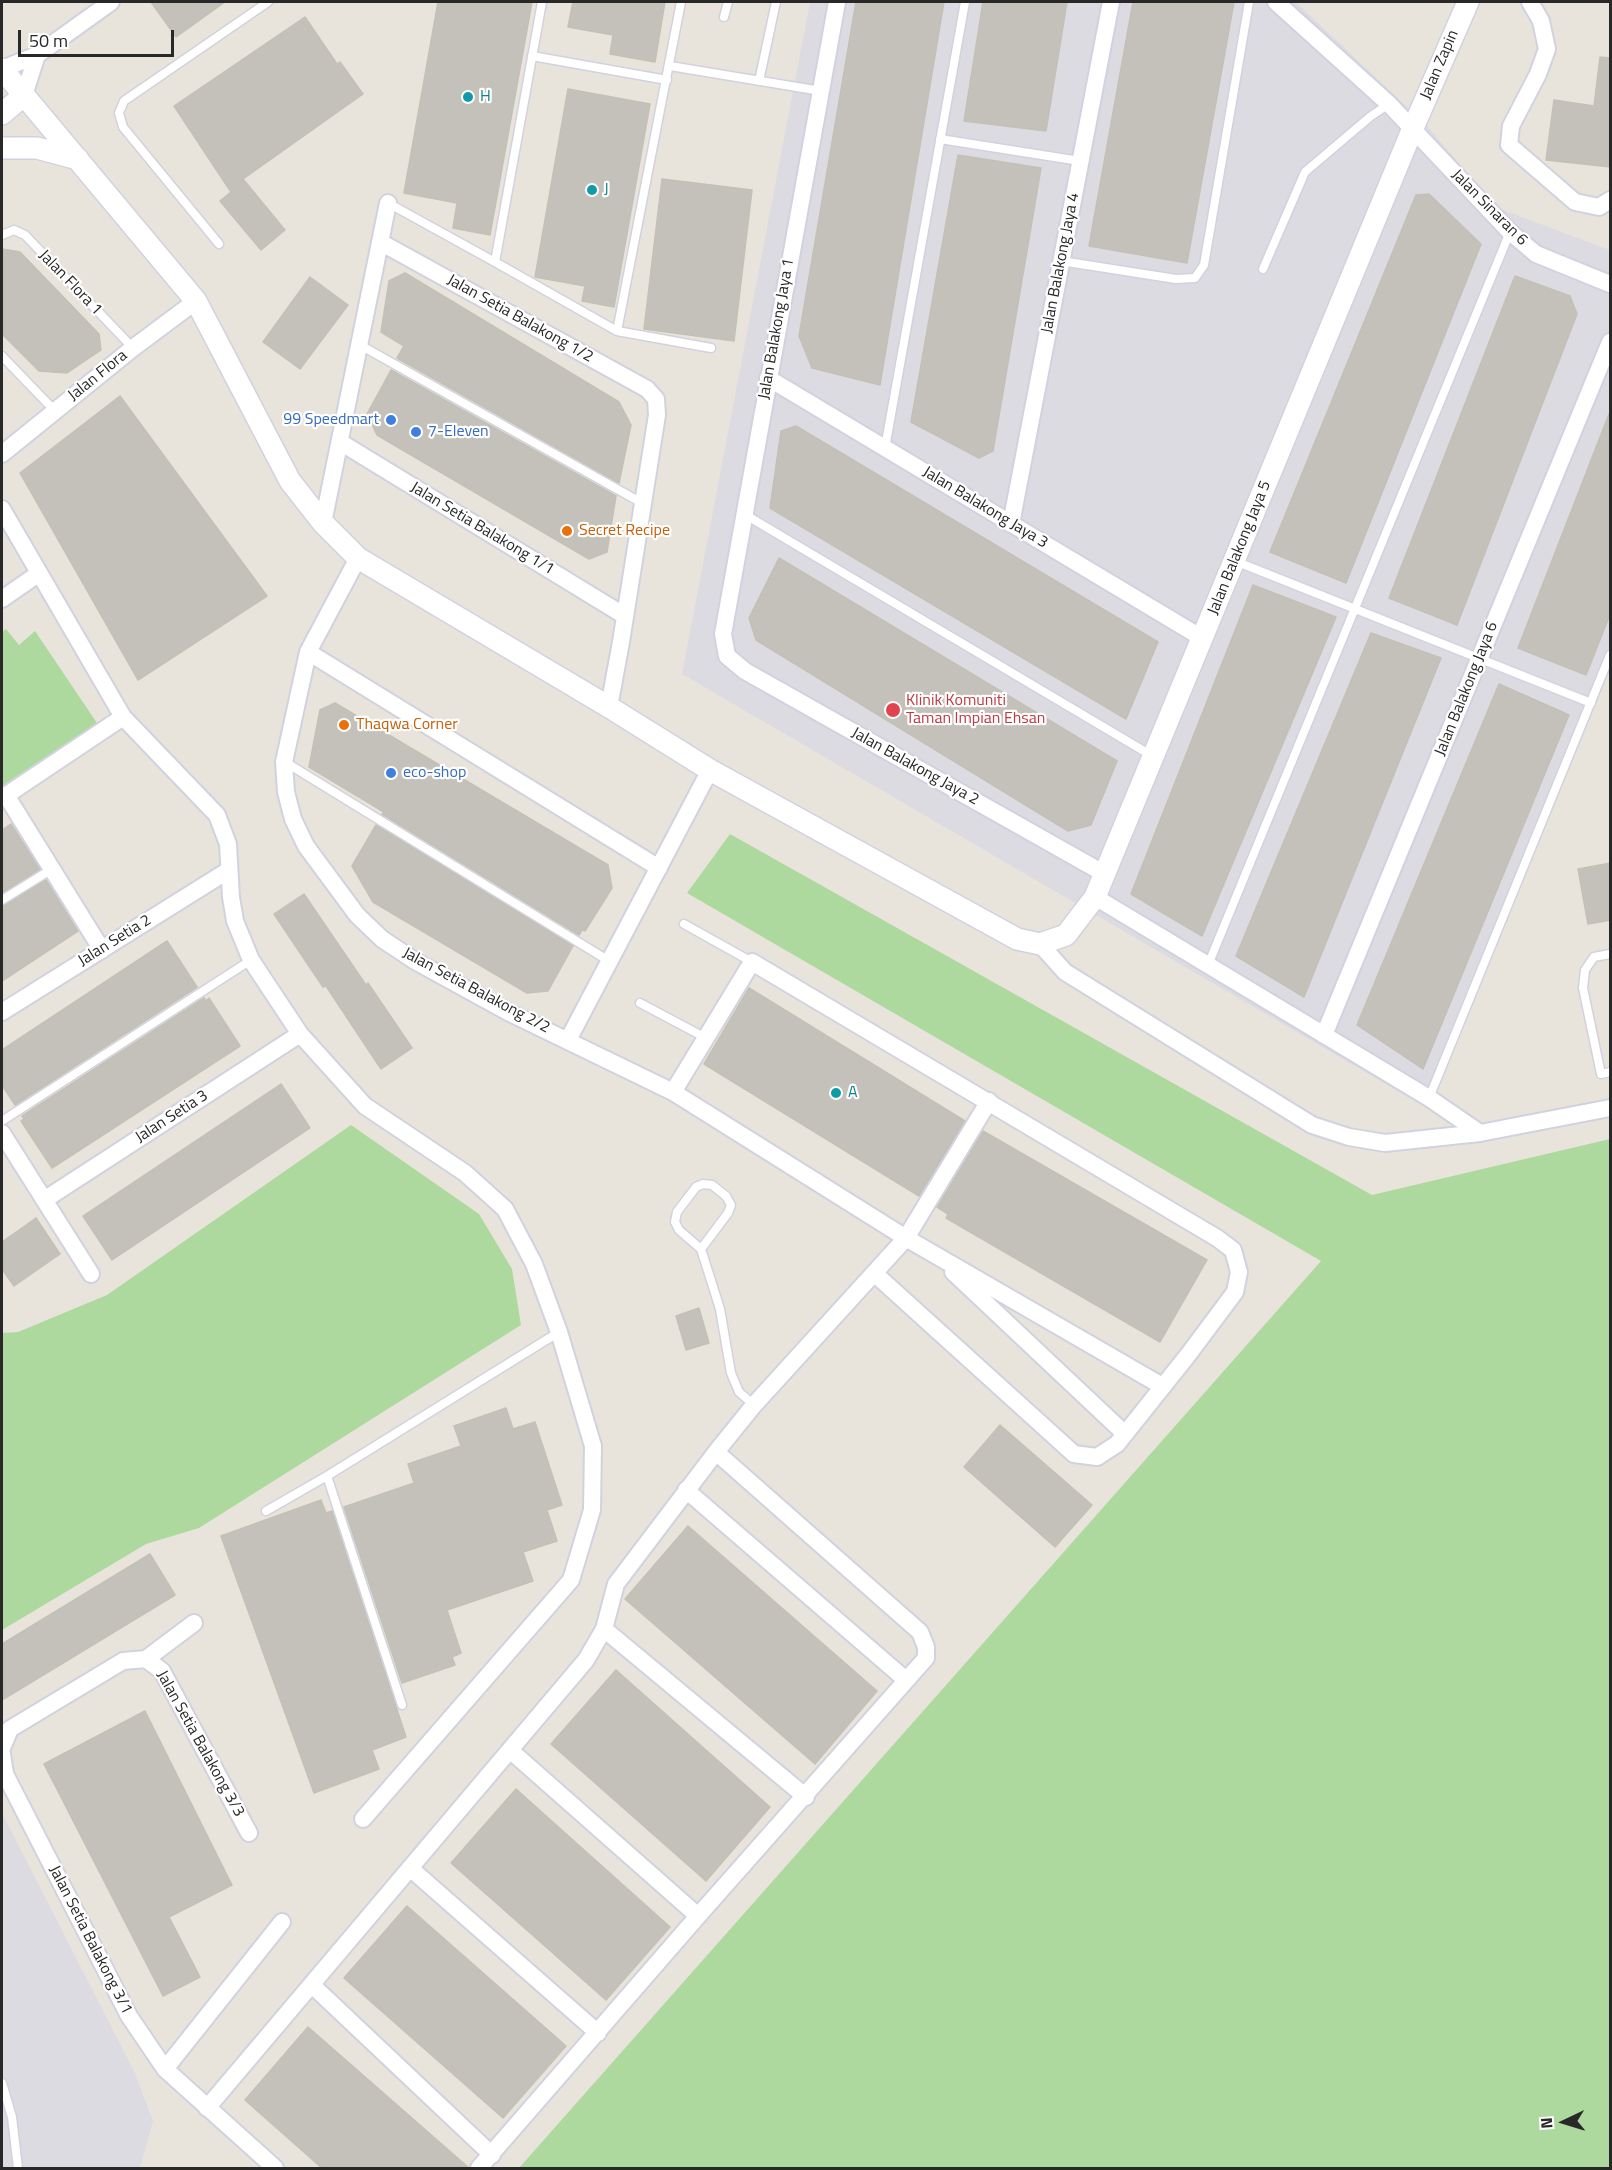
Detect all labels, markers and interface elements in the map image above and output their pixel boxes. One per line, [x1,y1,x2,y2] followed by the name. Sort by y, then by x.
[21,18,177,56] scale bar
[29,27,68,54] text: 50 m
[1417,27,1463,103] street label: Jalan Zapin
[480,87,491,107] place label: H
[461,90,475,104] marker: H
[1447,166,1531,250] street label: Jalan Sinaran 6
[604,180,609,200] place label: J
[585,183,599,197] marker: J
[1038,191,1084,335] street label: Jalan Balakong Jaya 4
[34,246,106,320] street label: Jalan Flora 1
[755,257,799,401] street label: Jalan Balakong Jaya 1
[444,271,596,367] street label: Jalan Setia Balakong 1/2
[65,346,131,406] street label: Jalan Flora
[283,410,379,430] place label: 99 Speedmart
[384,413,398,427] marker: 99 Speedmart
[428,422,489,442] place label: 7-Eleven
[409,425,423,439] marker: 7-Eleven
[919,463,1051,553] street label: Jalan Balakong Jaya 3
[407,478,557,580] street label: Jalan Setia Balakong 1/1
[1204,478,1276,618] street label: Jalan Balakong Jaya 5
[579,521,670,541] place label: Secret Recipe
[560,524,574,538] marker: Secret Recipe
[1431,619,1503,759] street label: Jalan Balakong Jaya 6
[906,691,1045,729] place label: Klinik Komuniti Taman Impian Ehsan
[884,701,902,719] marker: Klinik Komuniti Taman Impian Ehsan
[356,715,458,735] place label: Thaqwa Corner
[337,718,351,732] marker: Thaqwa Corner
[848,724,982,810] street label: Jalan Balakong Jaya 2
[403,763,466,783] place label: eco-shop
[384,766,398,780] marker: eco-shop
[75,911,155,971] street label: Jalan Setia 2
[399,944,553,1038] street label: Jalan Setia Balakong 2/2
[848,1083,858,1103] place label: A
[132,1086,212,1148] street label: Jalan Setia 3
[829,1086,843,1100] marker: A
[152,1668,248,1820] street label: Jalan Setia Balakong 3/3
[44,1863,136,2017] street label: Jalan Setia Balakong 3/1
[1534,2092,1594,2152] north arrow
[1534,2117,1558,2130] text: N

